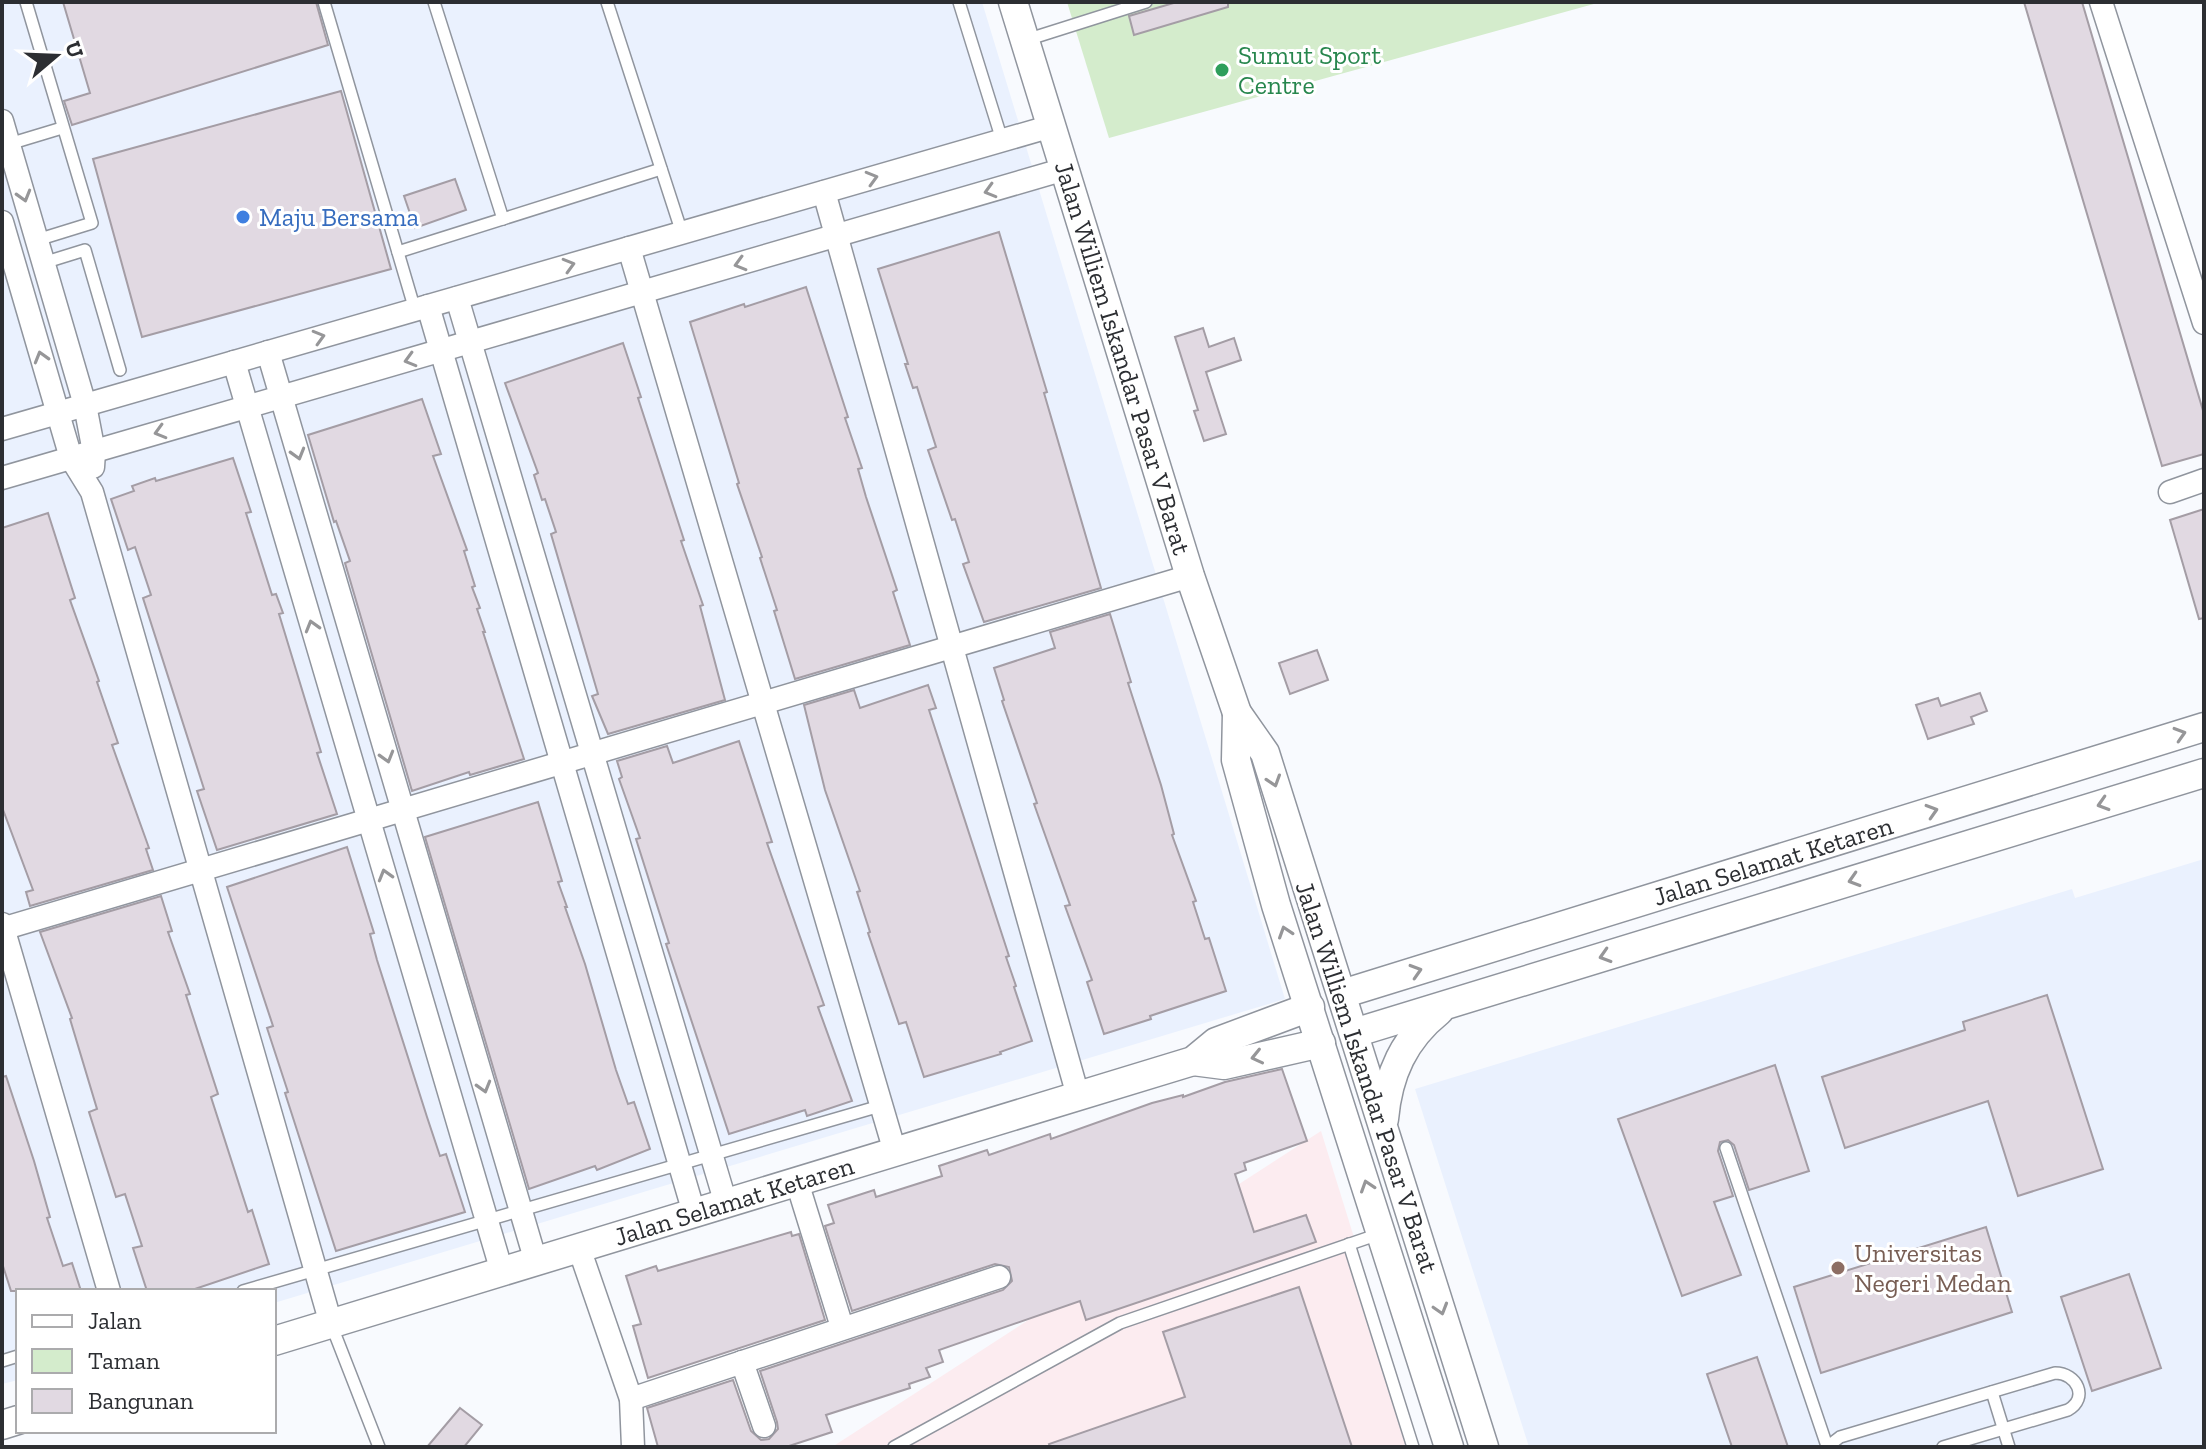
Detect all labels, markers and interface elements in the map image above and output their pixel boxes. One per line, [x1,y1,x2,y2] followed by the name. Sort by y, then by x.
[16,16,96,96] north arrow
[59,38,90,62] text: U
[1238,39,1381,101] place label: Sumut Sport Centre
[1213,61,1231,79] marker: Sumut Sport Centre
[1048,157,1198,559] street label: Jalan Williem Iskandar Pasar V Barat
[865,171,879,187] one-way arrow
[984,182,997,198] one-way arrow
[15,188,31,202] one-way arrow
[259,201,419,233] place label: Maju Bersama
[234,208,252,226] marker: Maju Bersama
[734,255,748,271] one-way arrow
[561,258,575,275] one-way arrow
[312,330,325,346] one-way arrow
[34,350,50,364] one-way arrow
[404,351,418,367] one-way arrow
[154,423,168,439] one-way arrow
[289,446,305,460] one-way arrow
[305,619,321,633] one-way arrow
[2173,728,2187,744] one-way arrow
[378,749,394,763] one-way arrow
[1264,773,1280,787] one-way arrow
[2096,795,2110,811] one-way arrow
[1925,804,1938,820] one-way arrow
[1649,809,1897,913] street label: Jalan Selamat Ketaren
[378,869,394,882] one-way arrow
[1848,871,1861,887] one-way arrow
[1288,877,1446,1277] street label: Jalan Williem Iskandar Pasar V Barat
[1278,926,1294,940] one-way arrow
[1599,947,1613,963] one-way arrow
[1409,964,1422,980] one-way arrow
[1251,1048,1265,1065] one-way arrow
[475,1080,491,1093] one-way arrow
[610,1149,858,1253] street label: Jalan Selamat Ketaren
[1360,1179,1376,1193] one-way arrow
[1854,1237,2012,1299] place label: Universitas Negeri Medan
[1829,1259,1847,1277] marker: Universitas Negeri Medan
[16,1289,276,1433] legend
[1432,1301,1448,1315] one-way arrow
[88,1306,142,1335] text: Jalan
[88,1346,160,1375] text: Taman
[88,1386,194,1415] text: Bangunan

